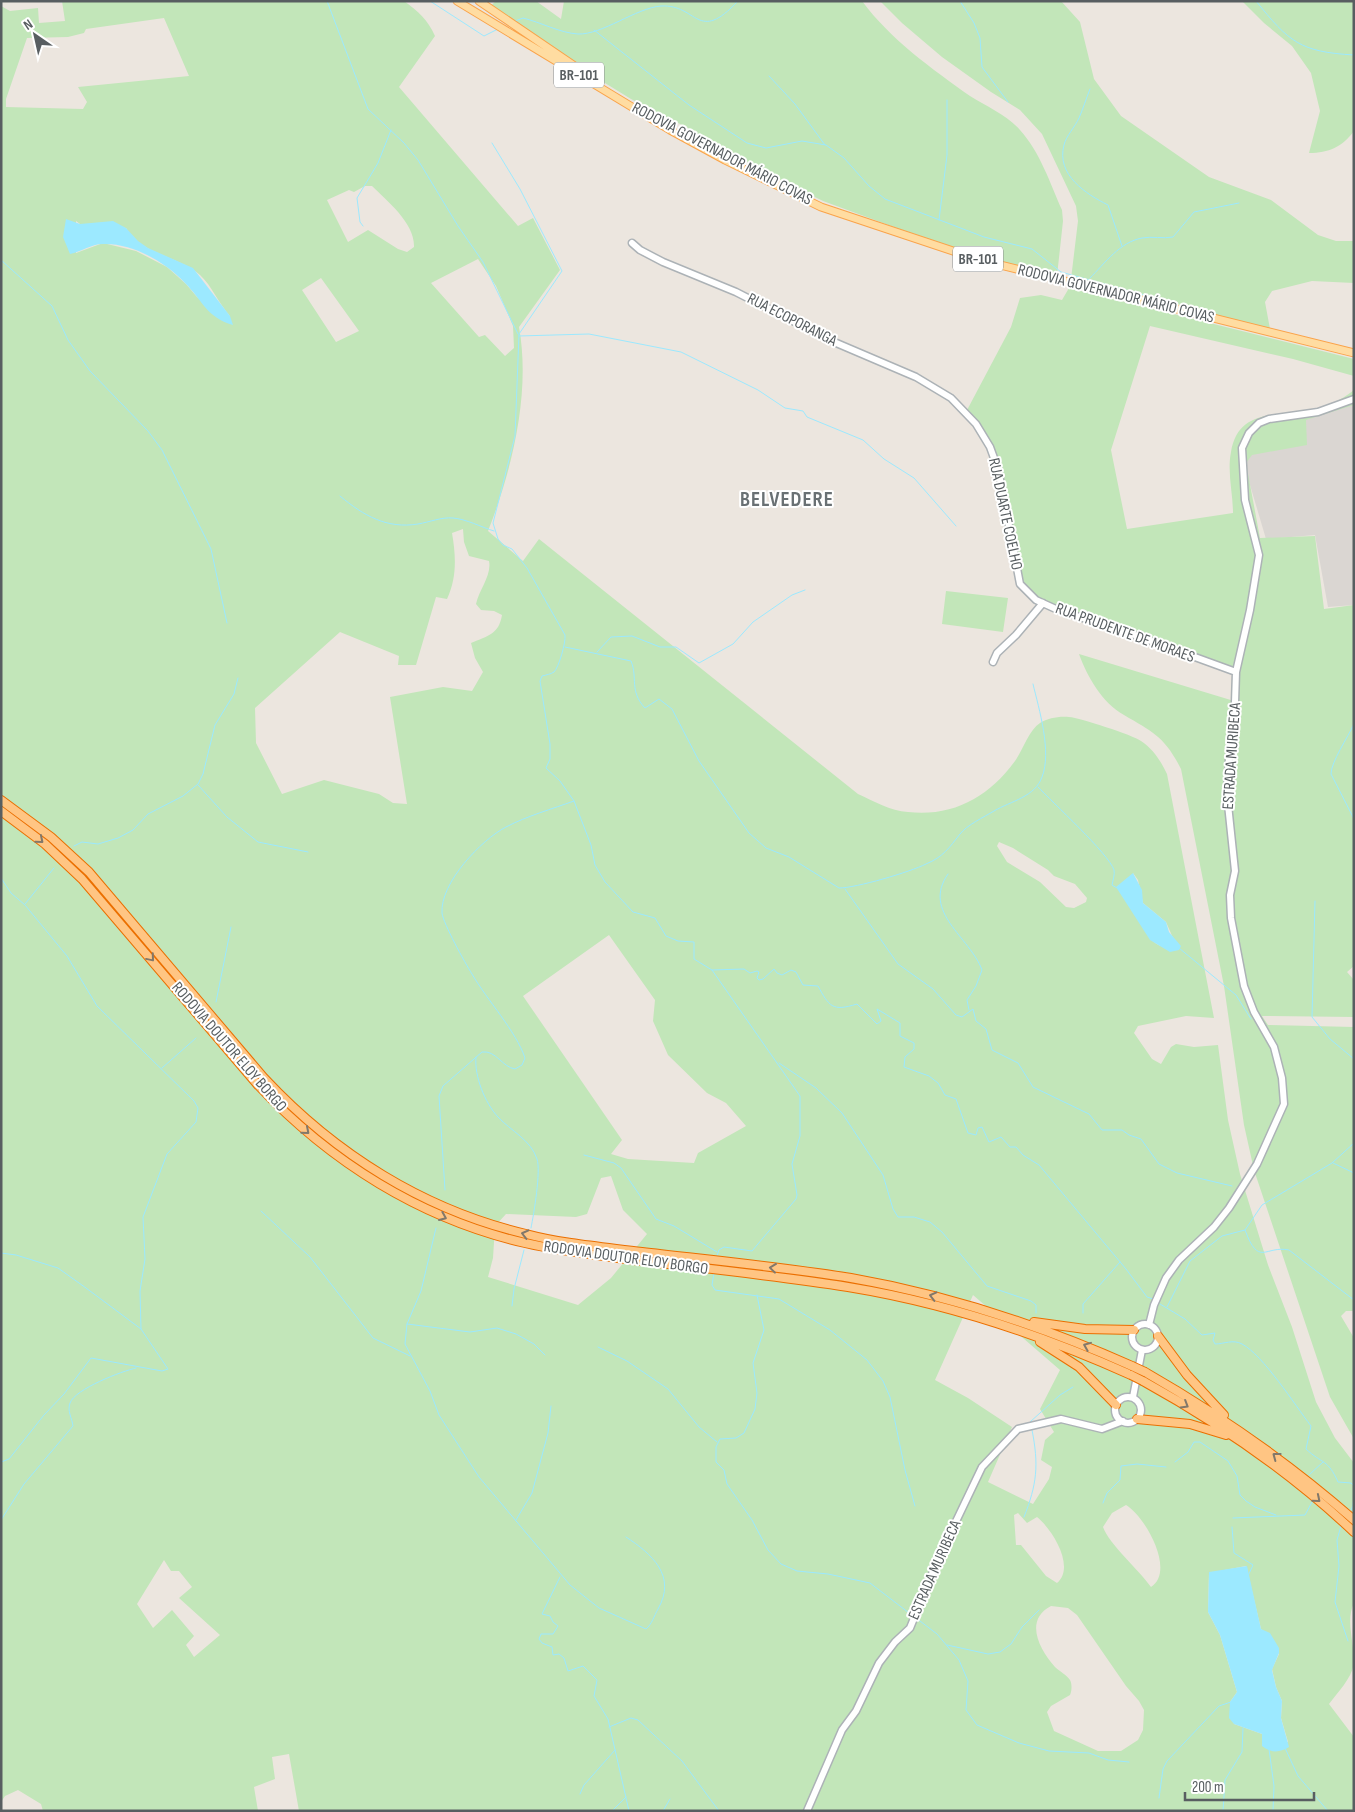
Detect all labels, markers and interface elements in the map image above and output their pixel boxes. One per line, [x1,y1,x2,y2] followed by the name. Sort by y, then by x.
[10,10,60,60] north arrow
[20,15,36,34] text: N
[554,62,604,88] road number: BR-101
[629,98,816,210] street label: RODOVIA GOVERNADOR MÁRIO COVAS
[953,246,1003,272] road number: BR-101
[1016,260,1216,328] street label: RODOVIA GOVERNADOR MÁRIO COVAS
[744,289,840,351] street label: RUA ECOPORANGA
[984,456,1026,572] street label: RUA DUARTE COELHO
[740,487,834,512] district label: BELVEDERE
[1053,599,1197,667] street label: RUA PRUDENTE DE MORAES
[1219,702,1245,810] street label: ESTRADA MURIBECA
[34,834,43,843] one-way arrow
[146,952,154,961] one-way arrow
[168,978,291,1116] street label: RODOVIA DOUTOR ELOY BORGO
[300,1126,309,1135] one-way arrow
[439,1211,447,1221] one-way arrow
[521,1229,530,1240] one-way arrow
[543,1237,709,1279] street label: RODOVIA DOUTOR ELOY BORGO
[769,1263,777,1274] one-way arrow
[930,1291,938,1301] one-way arrow
[1083,1342,1092,1353] one-way arrow
[1179,1399,1188,1409] one-way arrow
[1273,1453,1282,1461] one-way arrow
[1311,1494,1320,1502] one-way arrow
[905,1517,966,1623] street label: ESTRADA MURIBECA
[1185,1770,1314,1802] scale bar
[1192,1778,1224,1797] text: 200 m

